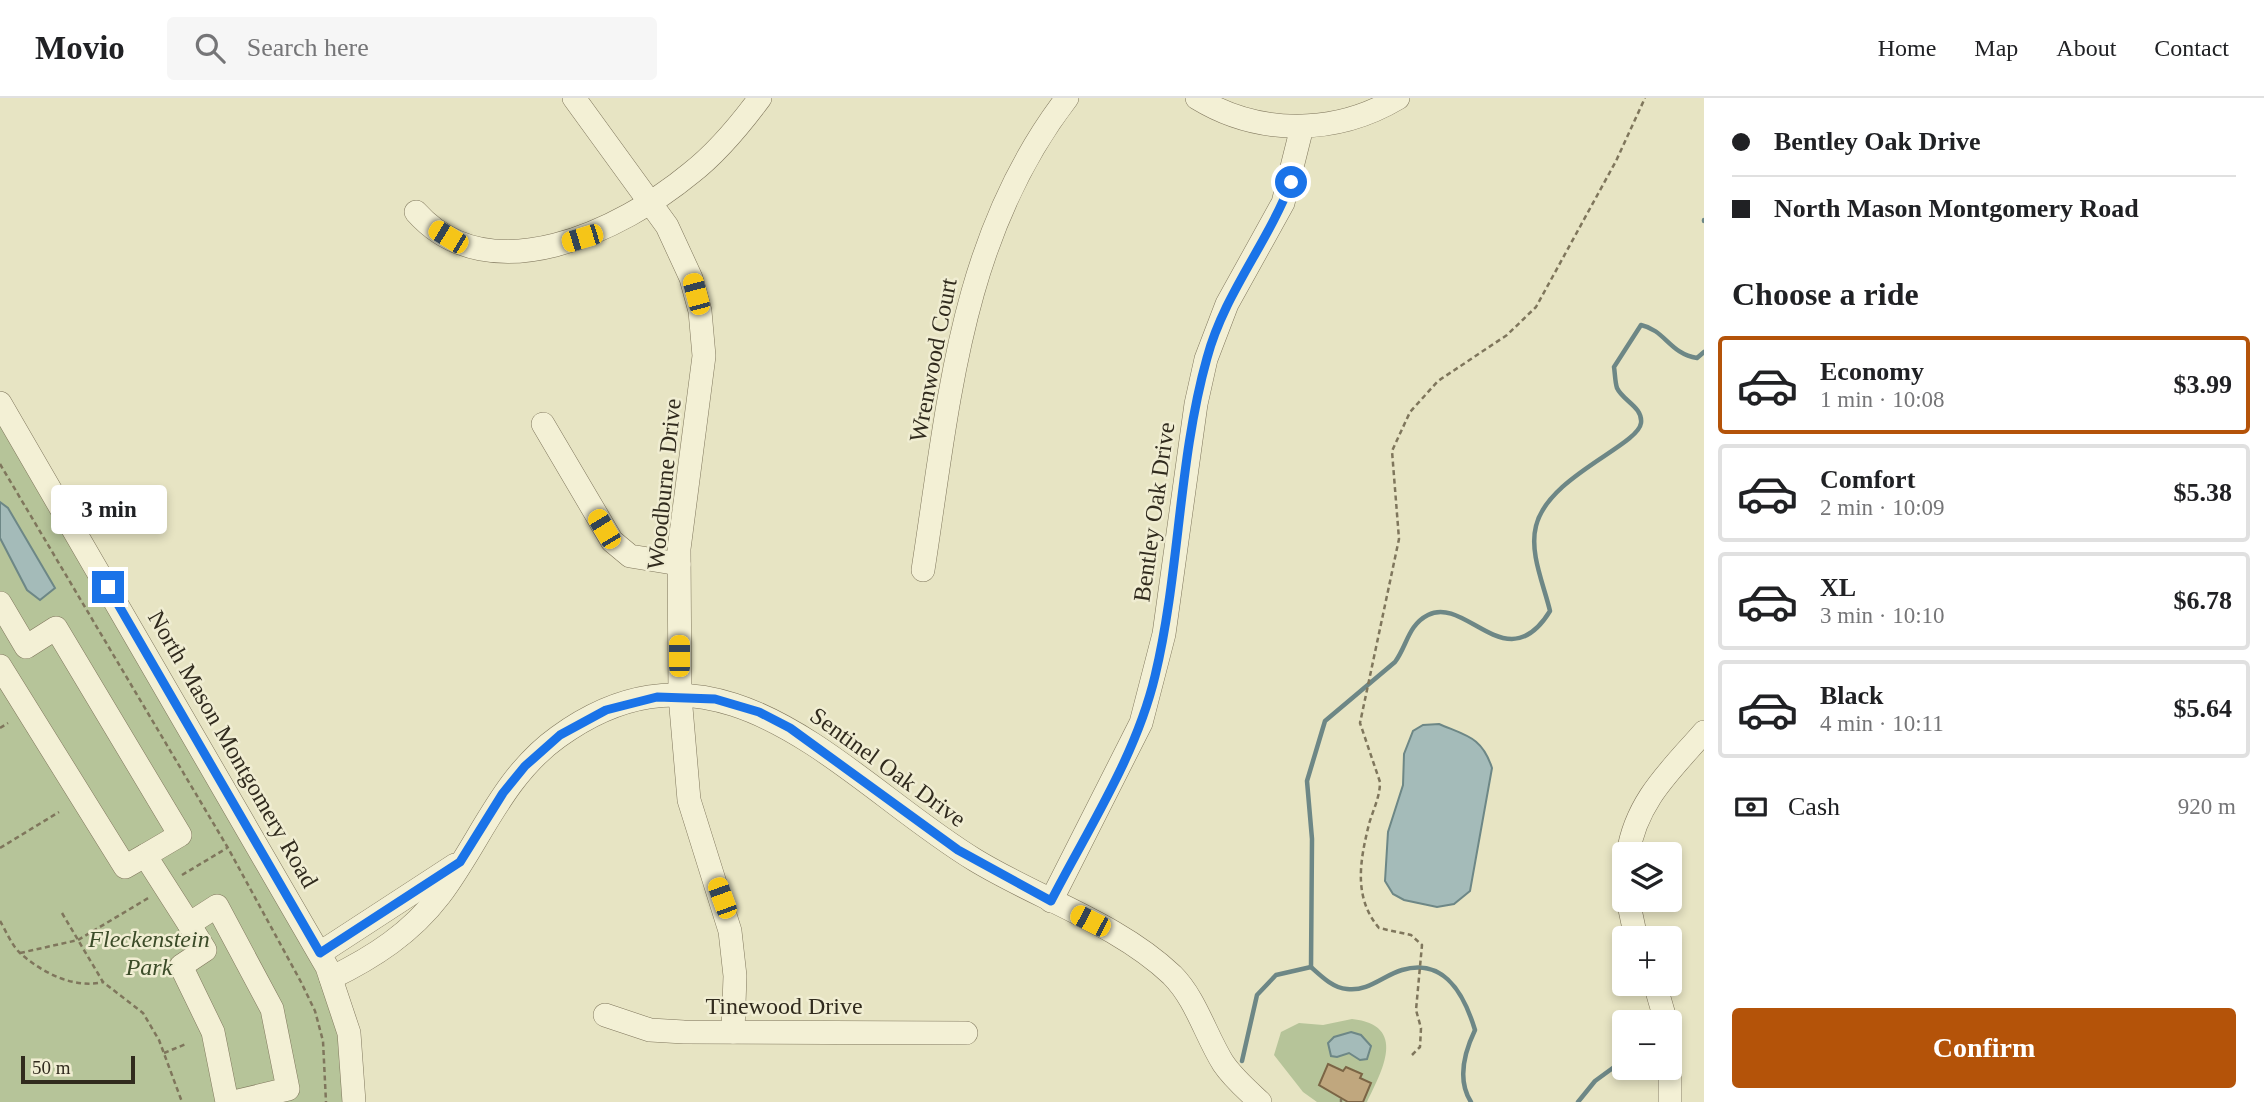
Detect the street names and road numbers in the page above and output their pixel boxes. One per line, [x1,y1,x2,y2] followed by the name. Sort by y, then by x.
[904,276,962,444] street label: Wrenwood Court
[642,397,686,571] street label: Woodburne Drive
[1129,420,1179,604] street label: Bentley Oak Drive
[143,606,323,892] street label: North Mason Montgomery Road
[805,702,971,832] street label: Sentinel Oak Drive
[705,993,863,1019] street label: Tinewood Drive

